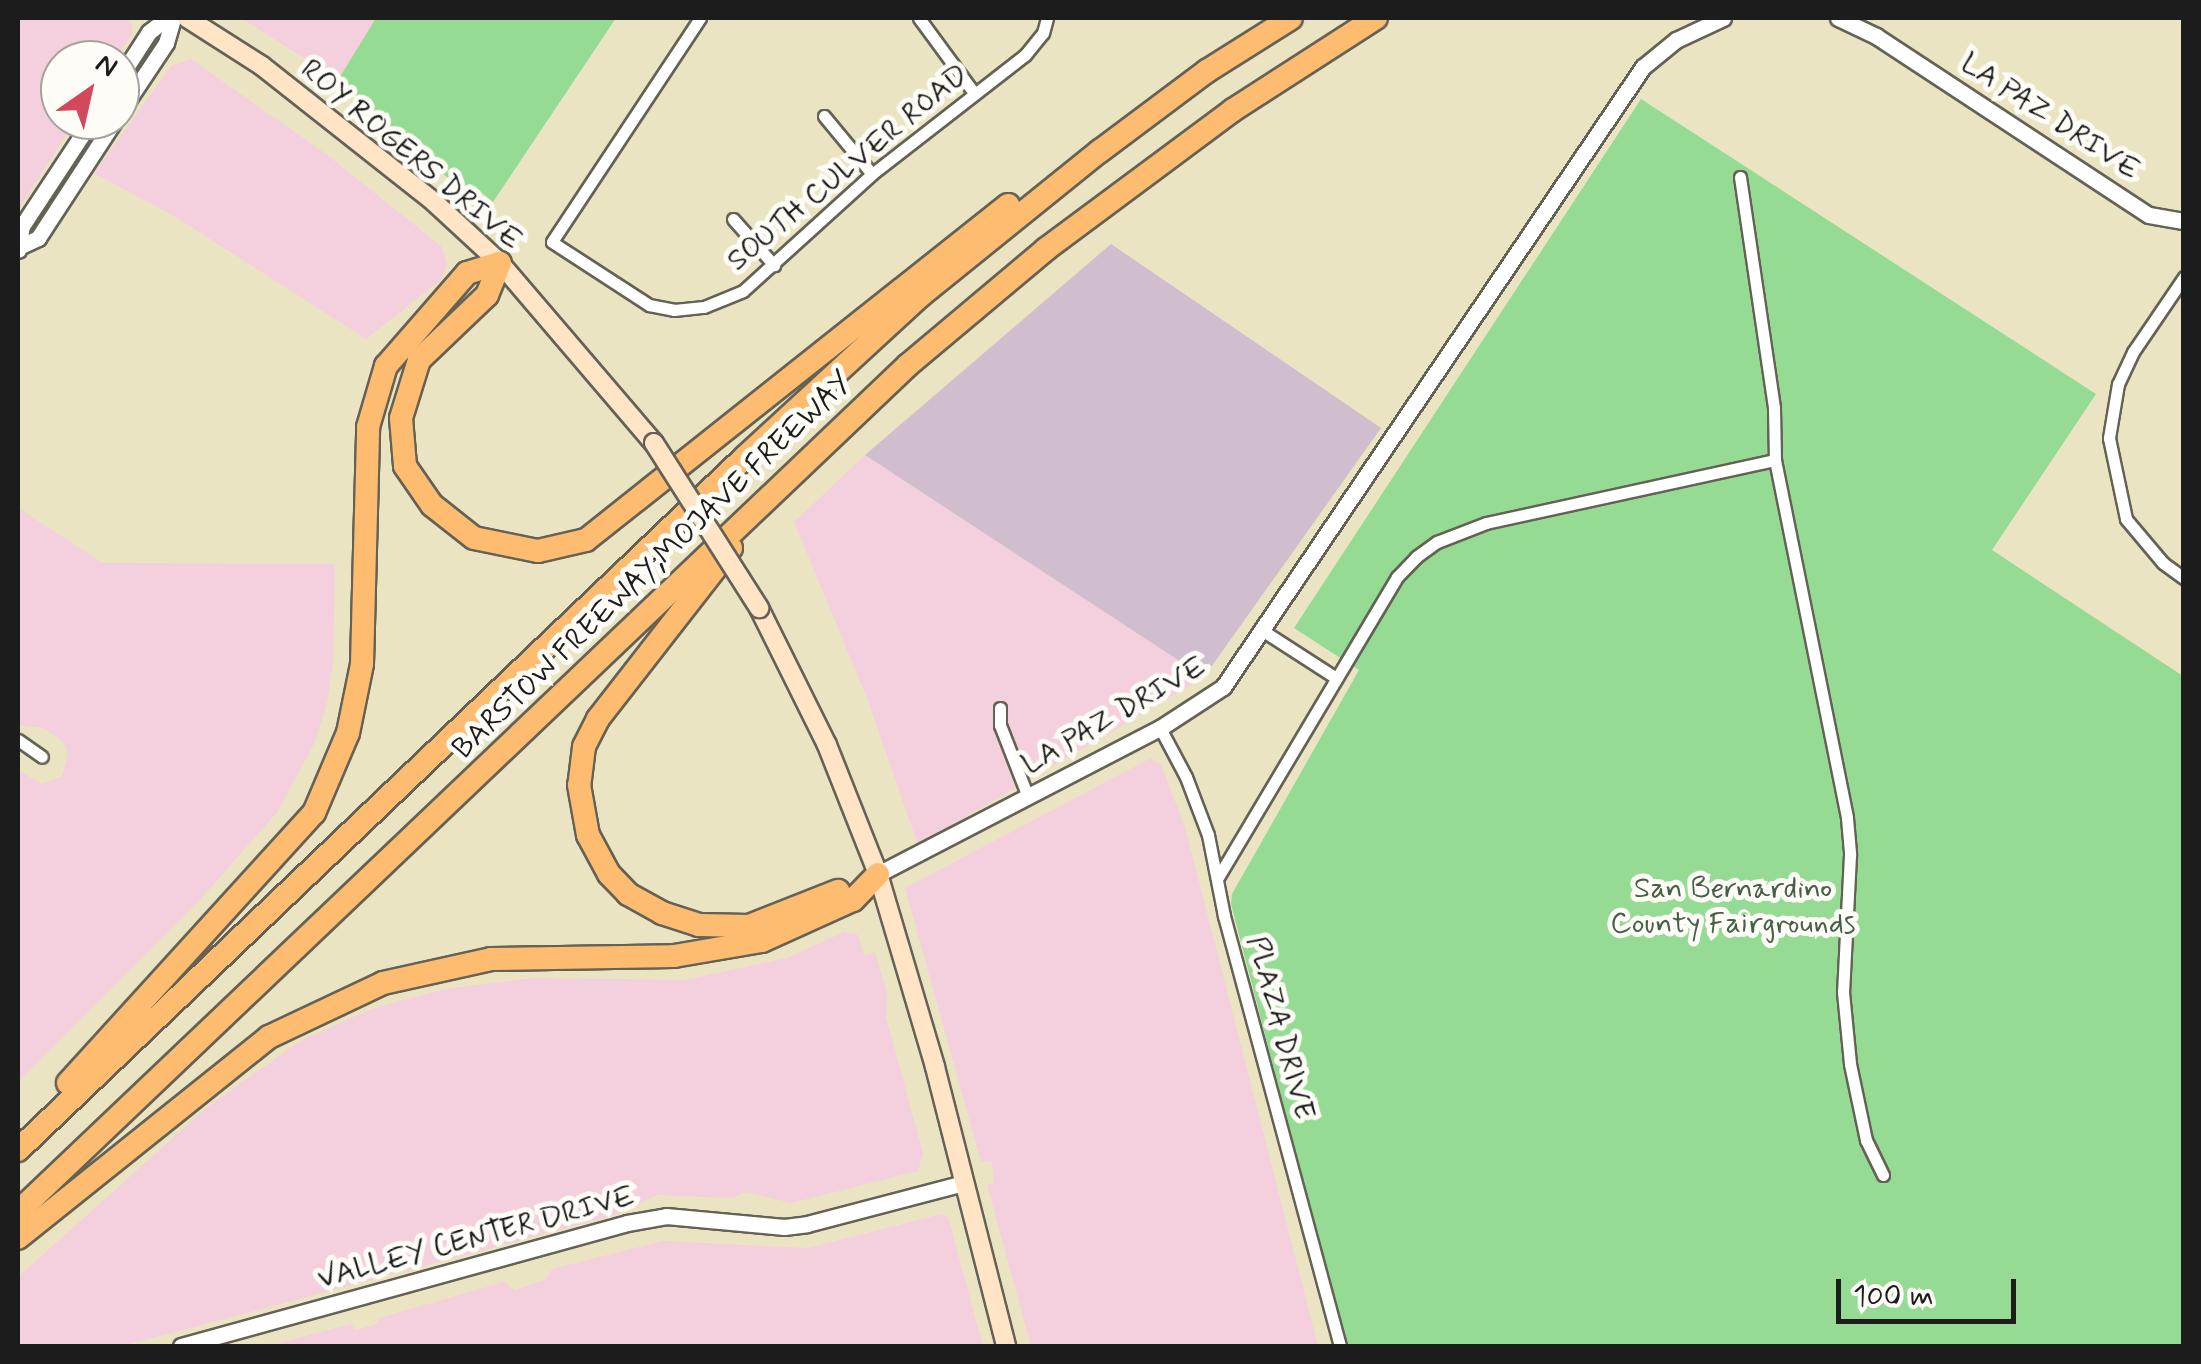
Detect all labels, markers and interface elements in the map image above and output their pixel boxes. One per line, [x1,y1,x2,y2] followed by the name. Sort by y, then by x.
[40,40,140,140] north arrow
[88,46,124,87] text: N
[1954,46,2146,188] street label: LA PAZ DRIVE
[291,50,531,260] street label: ROY ROGERS DRIVE
[720,57,976,279] street label: SOUTH CULVER ROAD
[445,364,861,768] street label: BARSTOW FREEWAY;MOJAVE FREEWAY
[1016,649,1212,783] street label: LA PAZ DRIVE
[1611,871,1855,942] park label: San Bernardino County Fairgrounds
[1237,927,1323,1129] street label: PLAZA DRIVE
[305,1176,647,1300] street label: VALLEY CENTER DRIVE
[1841,1259,2021,1321] scale bar
[1853,1277,1934,1316] text: 100 m

